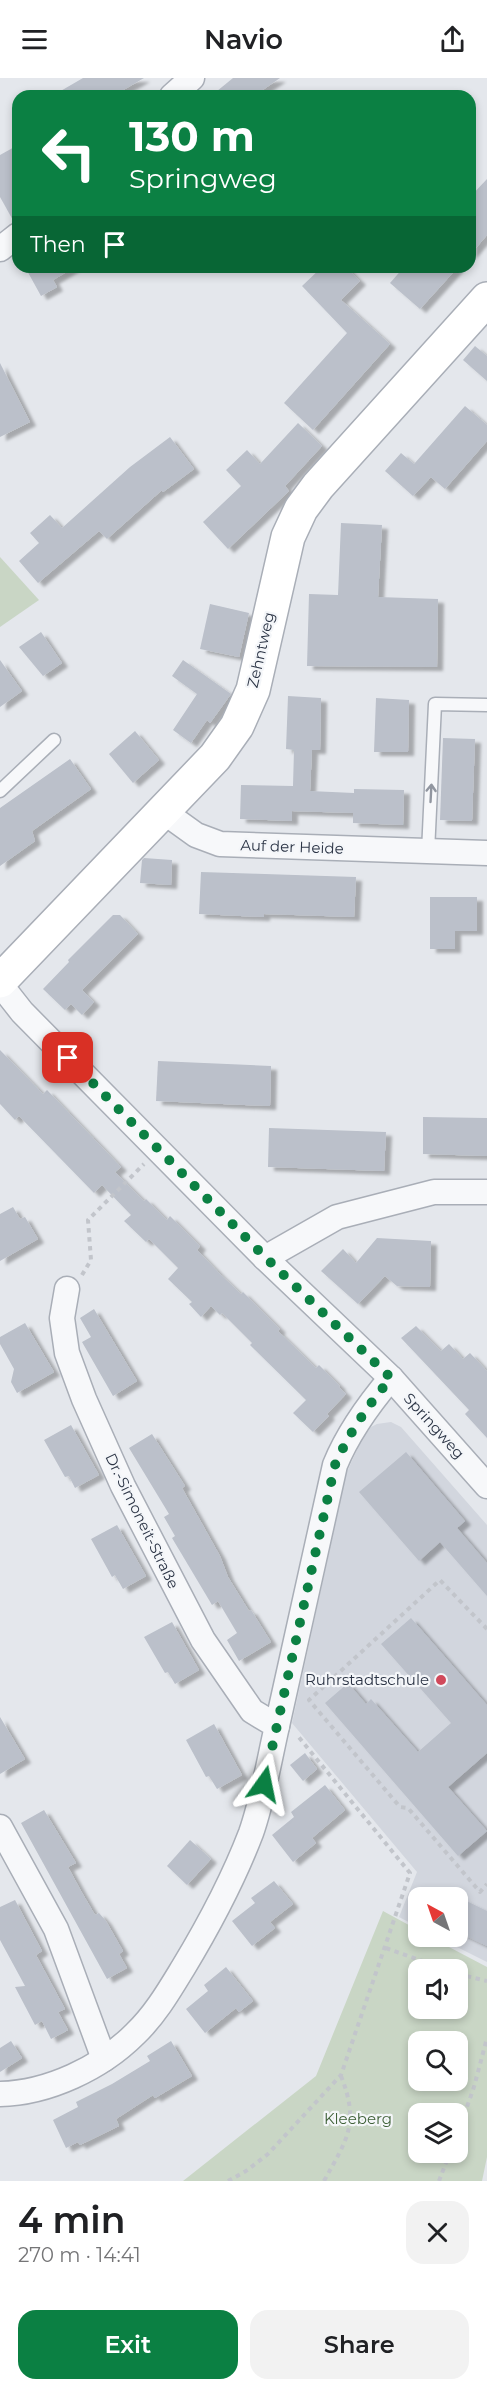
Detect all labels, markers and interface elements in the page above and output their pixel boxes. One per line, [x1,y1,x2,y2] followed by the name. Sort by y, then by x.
[18,23,51,56] icon: menu
[204,23,283,56] text: Navio
[436,23,469,56] icon: share
[129,110,255,162] text: 130 m
[30,114,108,192] icon: left
[129,162,277,195] text: Springweg
[98,228,131,261] icon: arrive
[30,231,86,258] text: Then
[243,610,278,690] street label: Zehntweg
[426,784,437,804] one-way arrow
[240,835,344,858] street label: Auf der Heide
[42,1032,93,1083] pin
[51,1041,84,1074] icon: arrive
[400,1389,469,1463] street label: Springweg
[101,1450,184,1592] street label: Dr.-Simoneit-Straße
[305,1670,429,1689] place label: Ruhrstadtschule
[434,1673,448,1687] marker: Ruhrstadtschule
[232,1752,296,1816] position arrow
[408,1887,468,1947] north arrow
[408,1887,468,2163] map controls
[408,1959,468,2019] button: sound
[408,2031,468,2091] button: search
[408,2103,468,2163] button: layers
[324,2109,392,2128] park label: Kleeberg
[18,2198,125,2242] text: 4 min
[406,2201,469,2264] button: close
[18,2243,141,2267] text: 270 m · 14:41
[18,2310,238,2379] button: Exit
[250,2310,469,2379] button: Share

